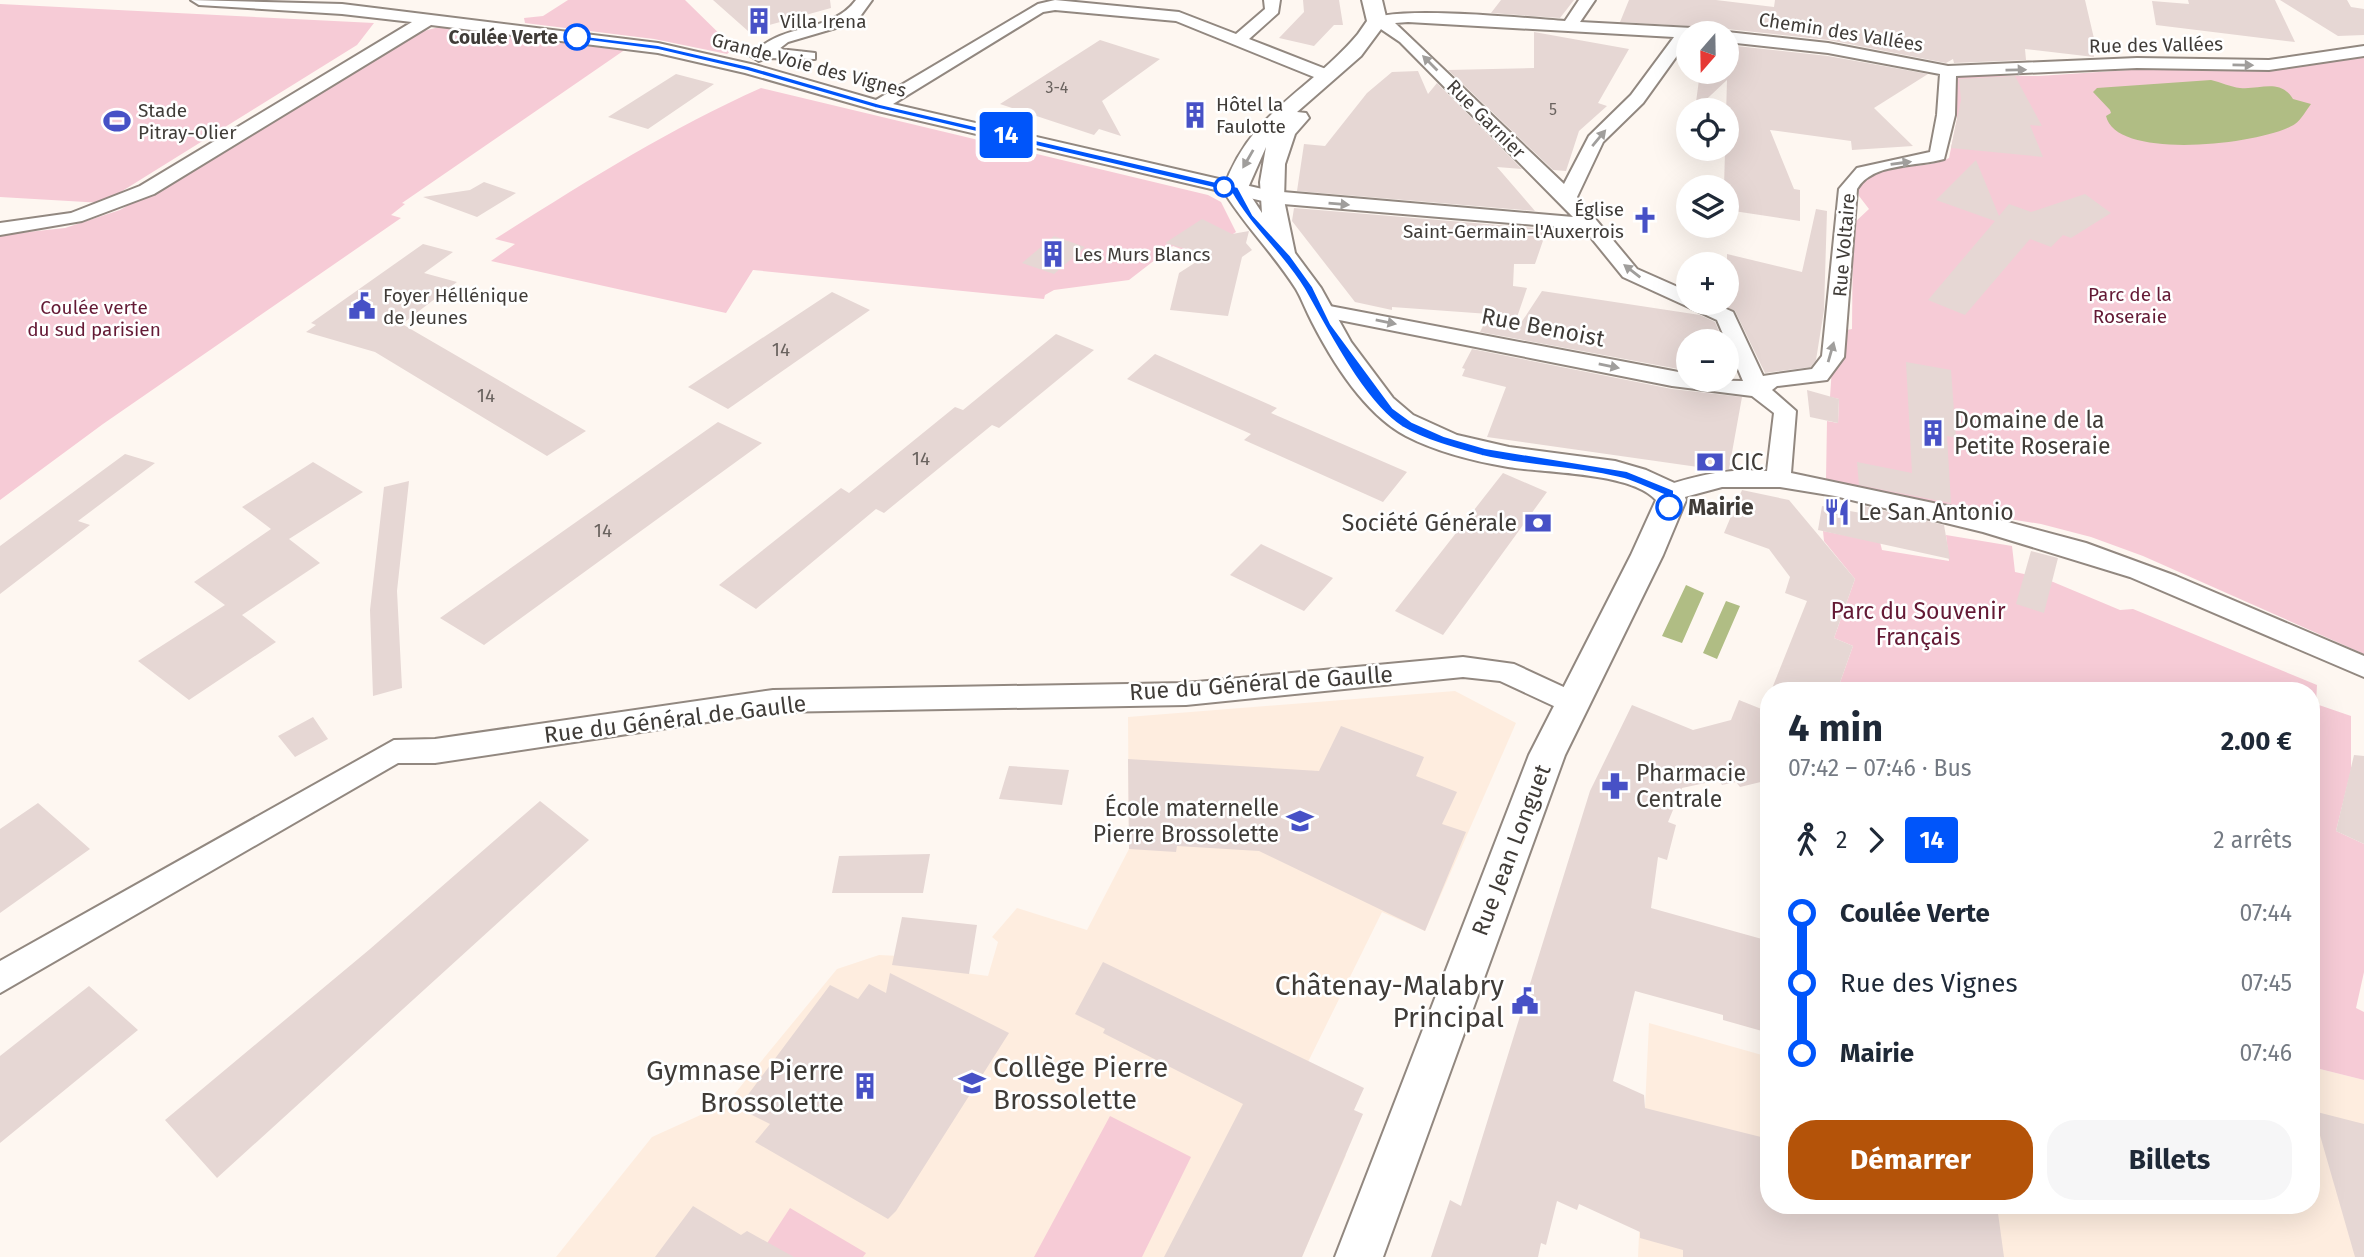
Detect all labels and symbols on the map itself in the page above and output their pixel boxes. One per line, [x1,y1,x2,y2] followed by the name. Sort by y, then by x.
[744,6,774,36] building icon: Villa Irena
[1757,8,1925,56] street label: Chemin des Vallées
[780,10,867,33] place label: Villa Irena
[1676,21,1740,84] north arrow
[564,24,590,50] marker: Coulée Verte
[449,26,558,49] place label: Coulée Verte
[709,28,909,102] street label: Grande Voie des Vignes
[2089,32,2223,58] street label: Rue des Vallées
[1422,55,1439,72] one-way arrow
[2232,59,2254,71] one-way arrow
[2005,64,2027,76] one-way arrow
[1442,75,1531,164] street label: Rue Garnier
[1046,78,1069,97] house number: 3-4
[1216,93,1286,138] place label: Hôtel la Faulotte
[138,99,237,144] place label: Stade Pitray-Olier
[1180,100,1210,130] building icon: Hôtel la Faulotte
[1549,100,1557,119] house number: 5
[102,106,132,136] sports icon: Stade Pitray-Olier
[974,112,1038,158] line badge: 14
[1591,129,1606,146] one-way arrow
[1242,149,1254,169] one-way arrow
[1890,158,1912,169] one-way arrow
[1214,177,1234,197] unlabelled marker
[1828,192,1860,298] street label: Rue Voltaire
[1403,198,1624,243] place label: Église Saint-Germain-l'Auxerrois
[1328,199,1350,210] one-way arrow
[1630,205,1660,235] church icon: Église Saint-Germain-l'Auxerrois
[1038,239,1068,269] building icon: Les Murs Blancs
[1074,243,1211,266] place label: Les Murs Blancs
[1624,264,1642,279] one-way arrow
[2088,283,2172,328] park label: Parc de la Roseraie
[383,284,529,329] place label: Foyer Héllénique de Jeunes
[347,291,377,321] public building icon: Foyer Héllénique de Jeunes
[27,296,161,341] park label: Coulée verte du sud parisien
[1479,301,1608,353] street label: Rue Benoist
[1375,317,1397,328] one-way arrow
[772,338,790,361] house number: 14
[1827,341,1837,362] one-way arrow
[1598,361,1620,372] one-way arrow
[477,384,495,407] house number: 14
[1954,406,2110,460] place label: Domaine de la Petite Roseraie
[1918,418,1948,448] building icon: Domaine de la Petite Roseraie
[912,447,930,470] house number: 14
[1695,447,1725,477] bank icon: CIC
[1731,448,1764,476] place label: CIC
[1688,493,1754,521] place label: Mairie
[1656,494,1682,520] marker: Mairie
[1822,497,1852,527] restaurant icon: Le San Antonio
[1858,498,2014,526] place label: Le San Antonio
[1523,508,1553,538] bank icon: Société Générale
[1342,509,1517,537] place label: Société Générale
[594,519,612,542] house number: 14
[1830,597,2006,651] park label: Parc du Souvenir Français
[1128,660,1394,706] street label: Rue du Général de Gaulle
[542,689,808,749] street label: Rue du Général de Gaulle
[1636,759,1746,813] place label: Pharmacie Centrale
[1465,760,1557,940] street label: Rue Jean Longuet
[1600,771,1630,801] pharmacy icon: Pharmacie Centrale
[1093,793,1279,848] place label: École maternelle Pierre Brossolette
[1285,806,1315,836] school or university icon: École maternelle Pierre Brossolette
[1275,969,1504,1034] place label: Châtenay-Malabry Principal
[1510,986,1540,1016] public building icon: Châtenay-Malabry Principal
[993,1051,1168,1116] place label: Collège Pierre Brossolette
[646,1054,844,1119] place label: Gymnase Pierre Brossolette
[957,1068,987,1098] school or university icon: Collège Pierre Brossolette
[850,1071,880,1101] building icon: Gymnase Pierre Brossolette

